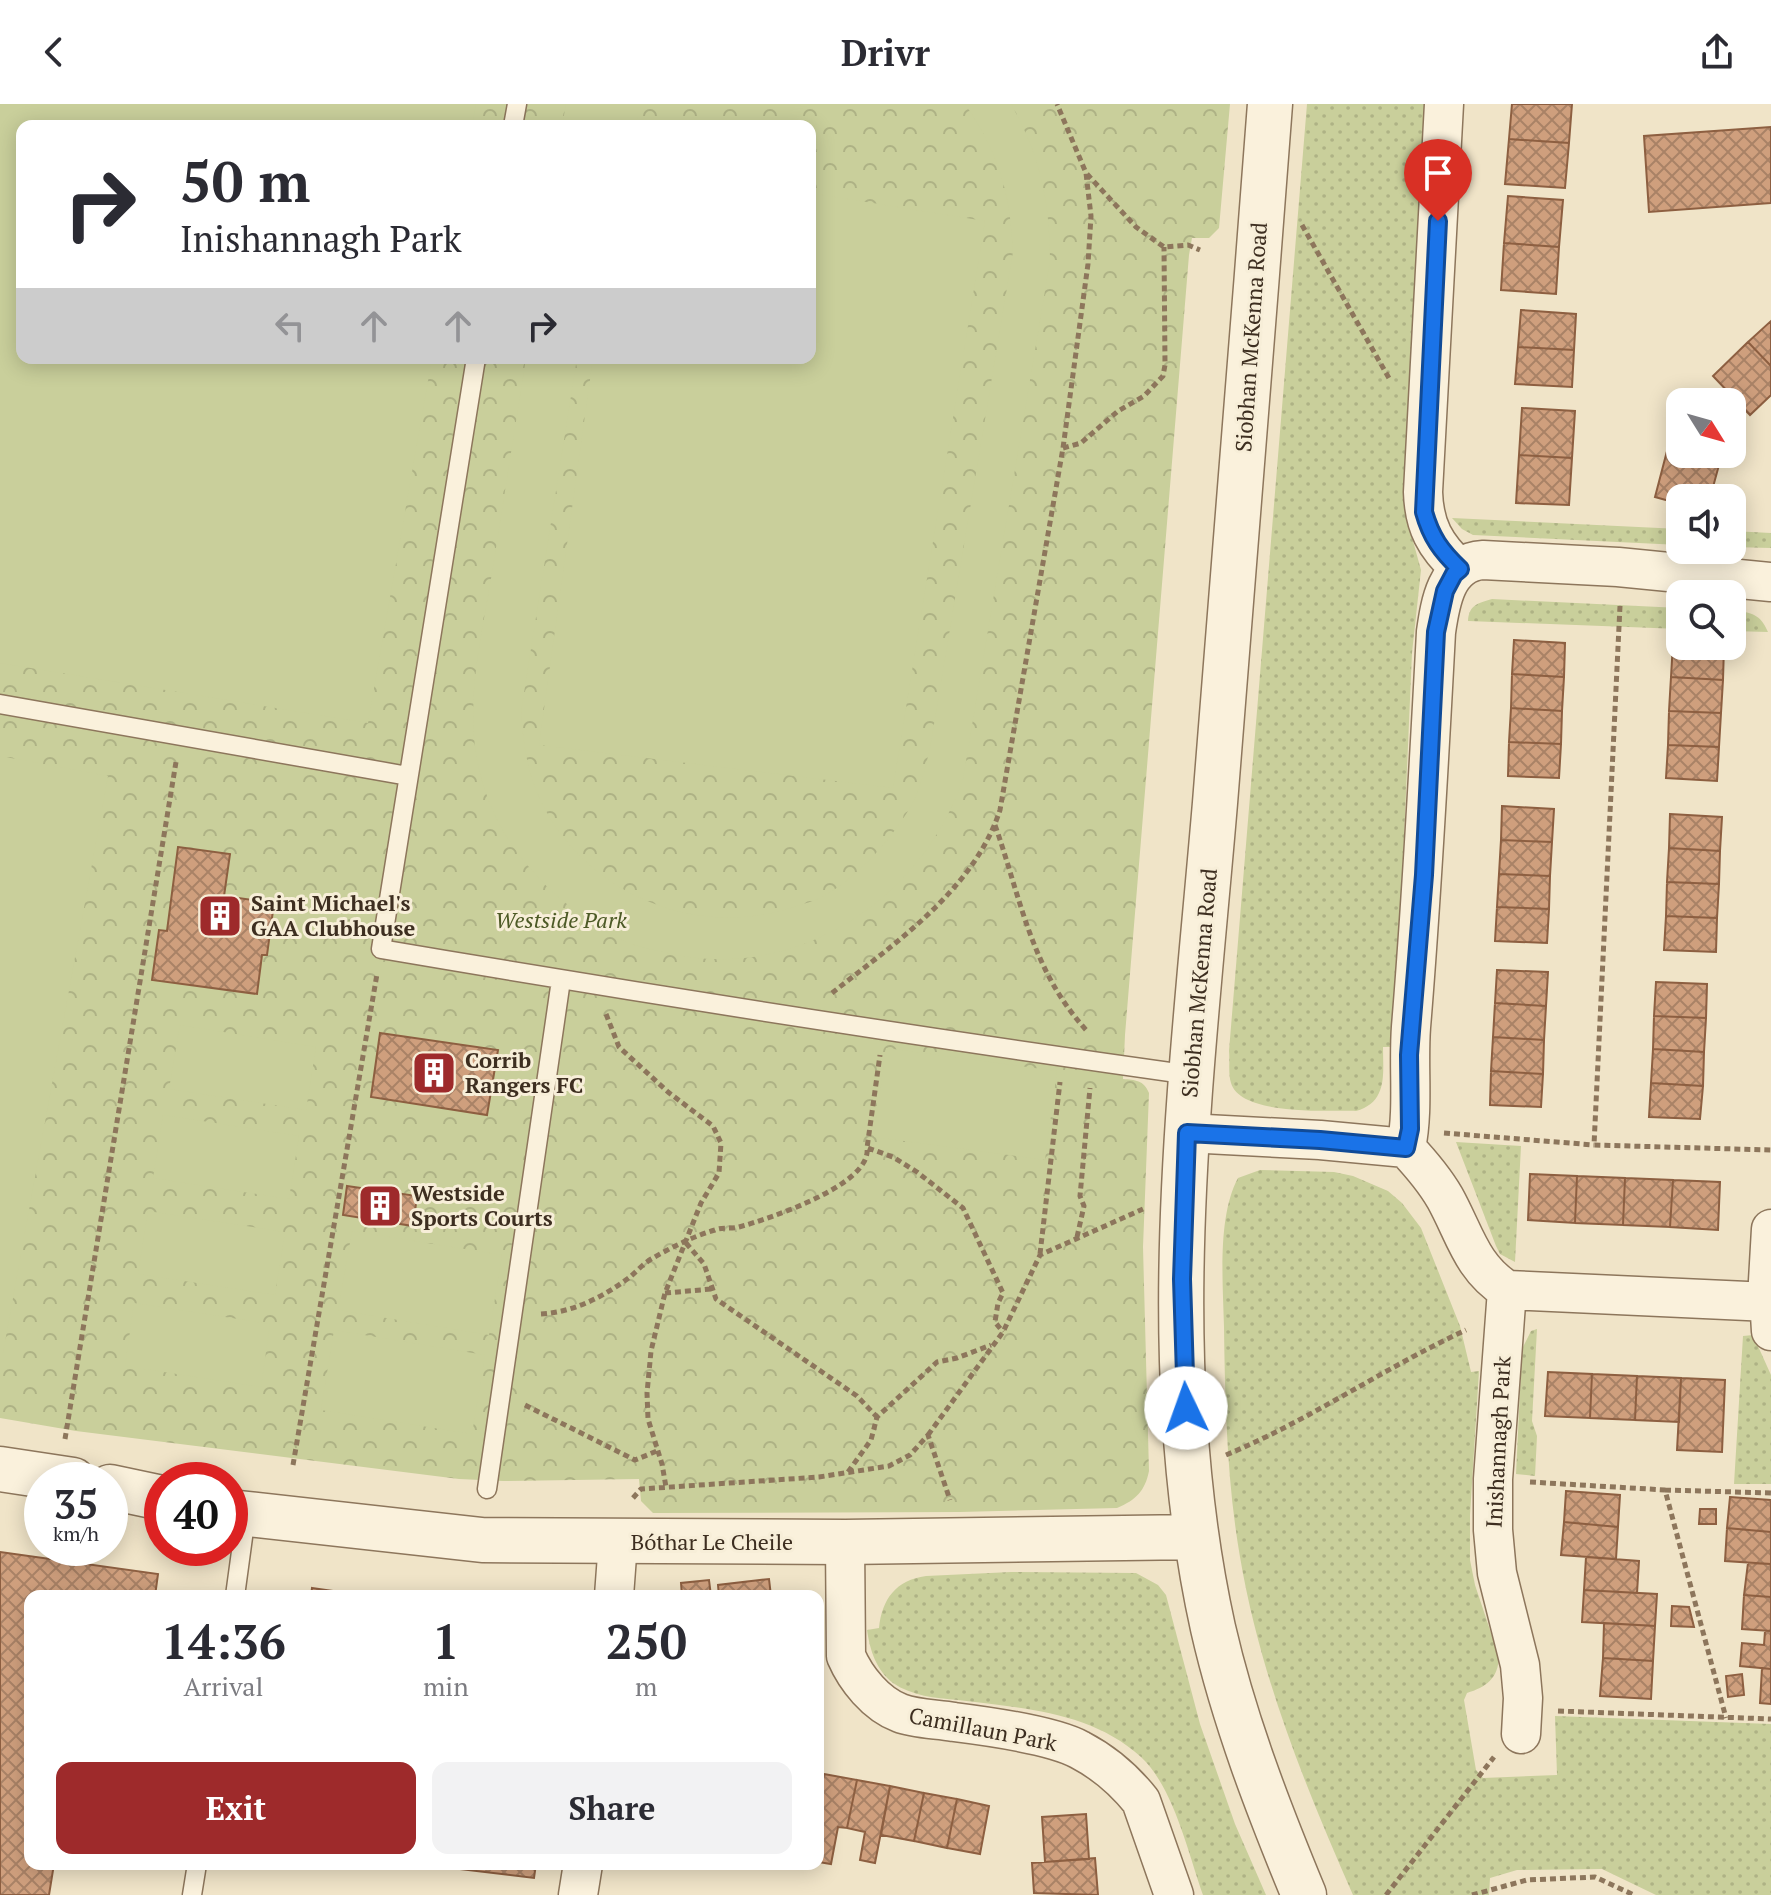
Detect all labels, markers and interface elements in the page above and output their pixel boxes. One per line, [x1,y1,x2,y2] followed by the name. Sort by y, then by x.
[841,29,930,76] text: Drivr
[32,30,76,74] icon: back
[1695,30,1739,74] icon: share
[1404,139,1472,221] pin
[180,144,310,218] text: 50 m
[1416,151,1460,195] icon: arrive
[48,152,152,256] icon: right
[180,215,462,262] text: Inishannagh Park
[1228,221,1273,453] street label: Siobhan McKenna Road
[268,304,312,348] icon: left
[352,304,396,348] icon: ahead
[436,304,480,348] icon: ahead
[520,304,564,348] icon: right
[1666,388,1746,468] north arrow
[1666,388,1746,660] map controls
[1666,484,1746,564] button: sound
[1666,580,1746,660] button: search
[1174,867,1223,1099] street label: Siobhan McKenna Road
[251,888,415,942] place label: Saint Michael's GAA Clubhouse
[196,892,244,940] building icon: Saint Michael's GAA Clubhouse
[495,905,627,934] park label: Westside Park
[465,1045,583,1099] place label: Corrib Rangers FC
[410,1049,458,1097] building icon: Corrib Rangers FC
[411,1178,553,1232] place label: Westside Sports Courts
[356,1182,404,1230] building icon: Westside Sports Courts
[1479,1355,1517,1529] street label: Inishannagh Park
[1144,1366,1228,1450] position arrow
[144,1462,248,1566] speed limit sign: 40
[53,1477,99,1530] text: 35
[53,1520,99,1547] text: km/h
[631,1527,793,1556] street label: Bóthar Le Cheile
[161,1609,286,1673] text: 14:36
[432,1609,459,1673] text: 1
[606,1609,687,1673] text: 250
[184,1669,263,1703] text: Arrival
[423,1669,469,1703] text: min
[635,1669,658,1703] text: m
[907,1700,1060,1757] street label: Camillaun Park
[56,1762,416,1854] button: Exit
[432,1762,792,1854] button: Share

